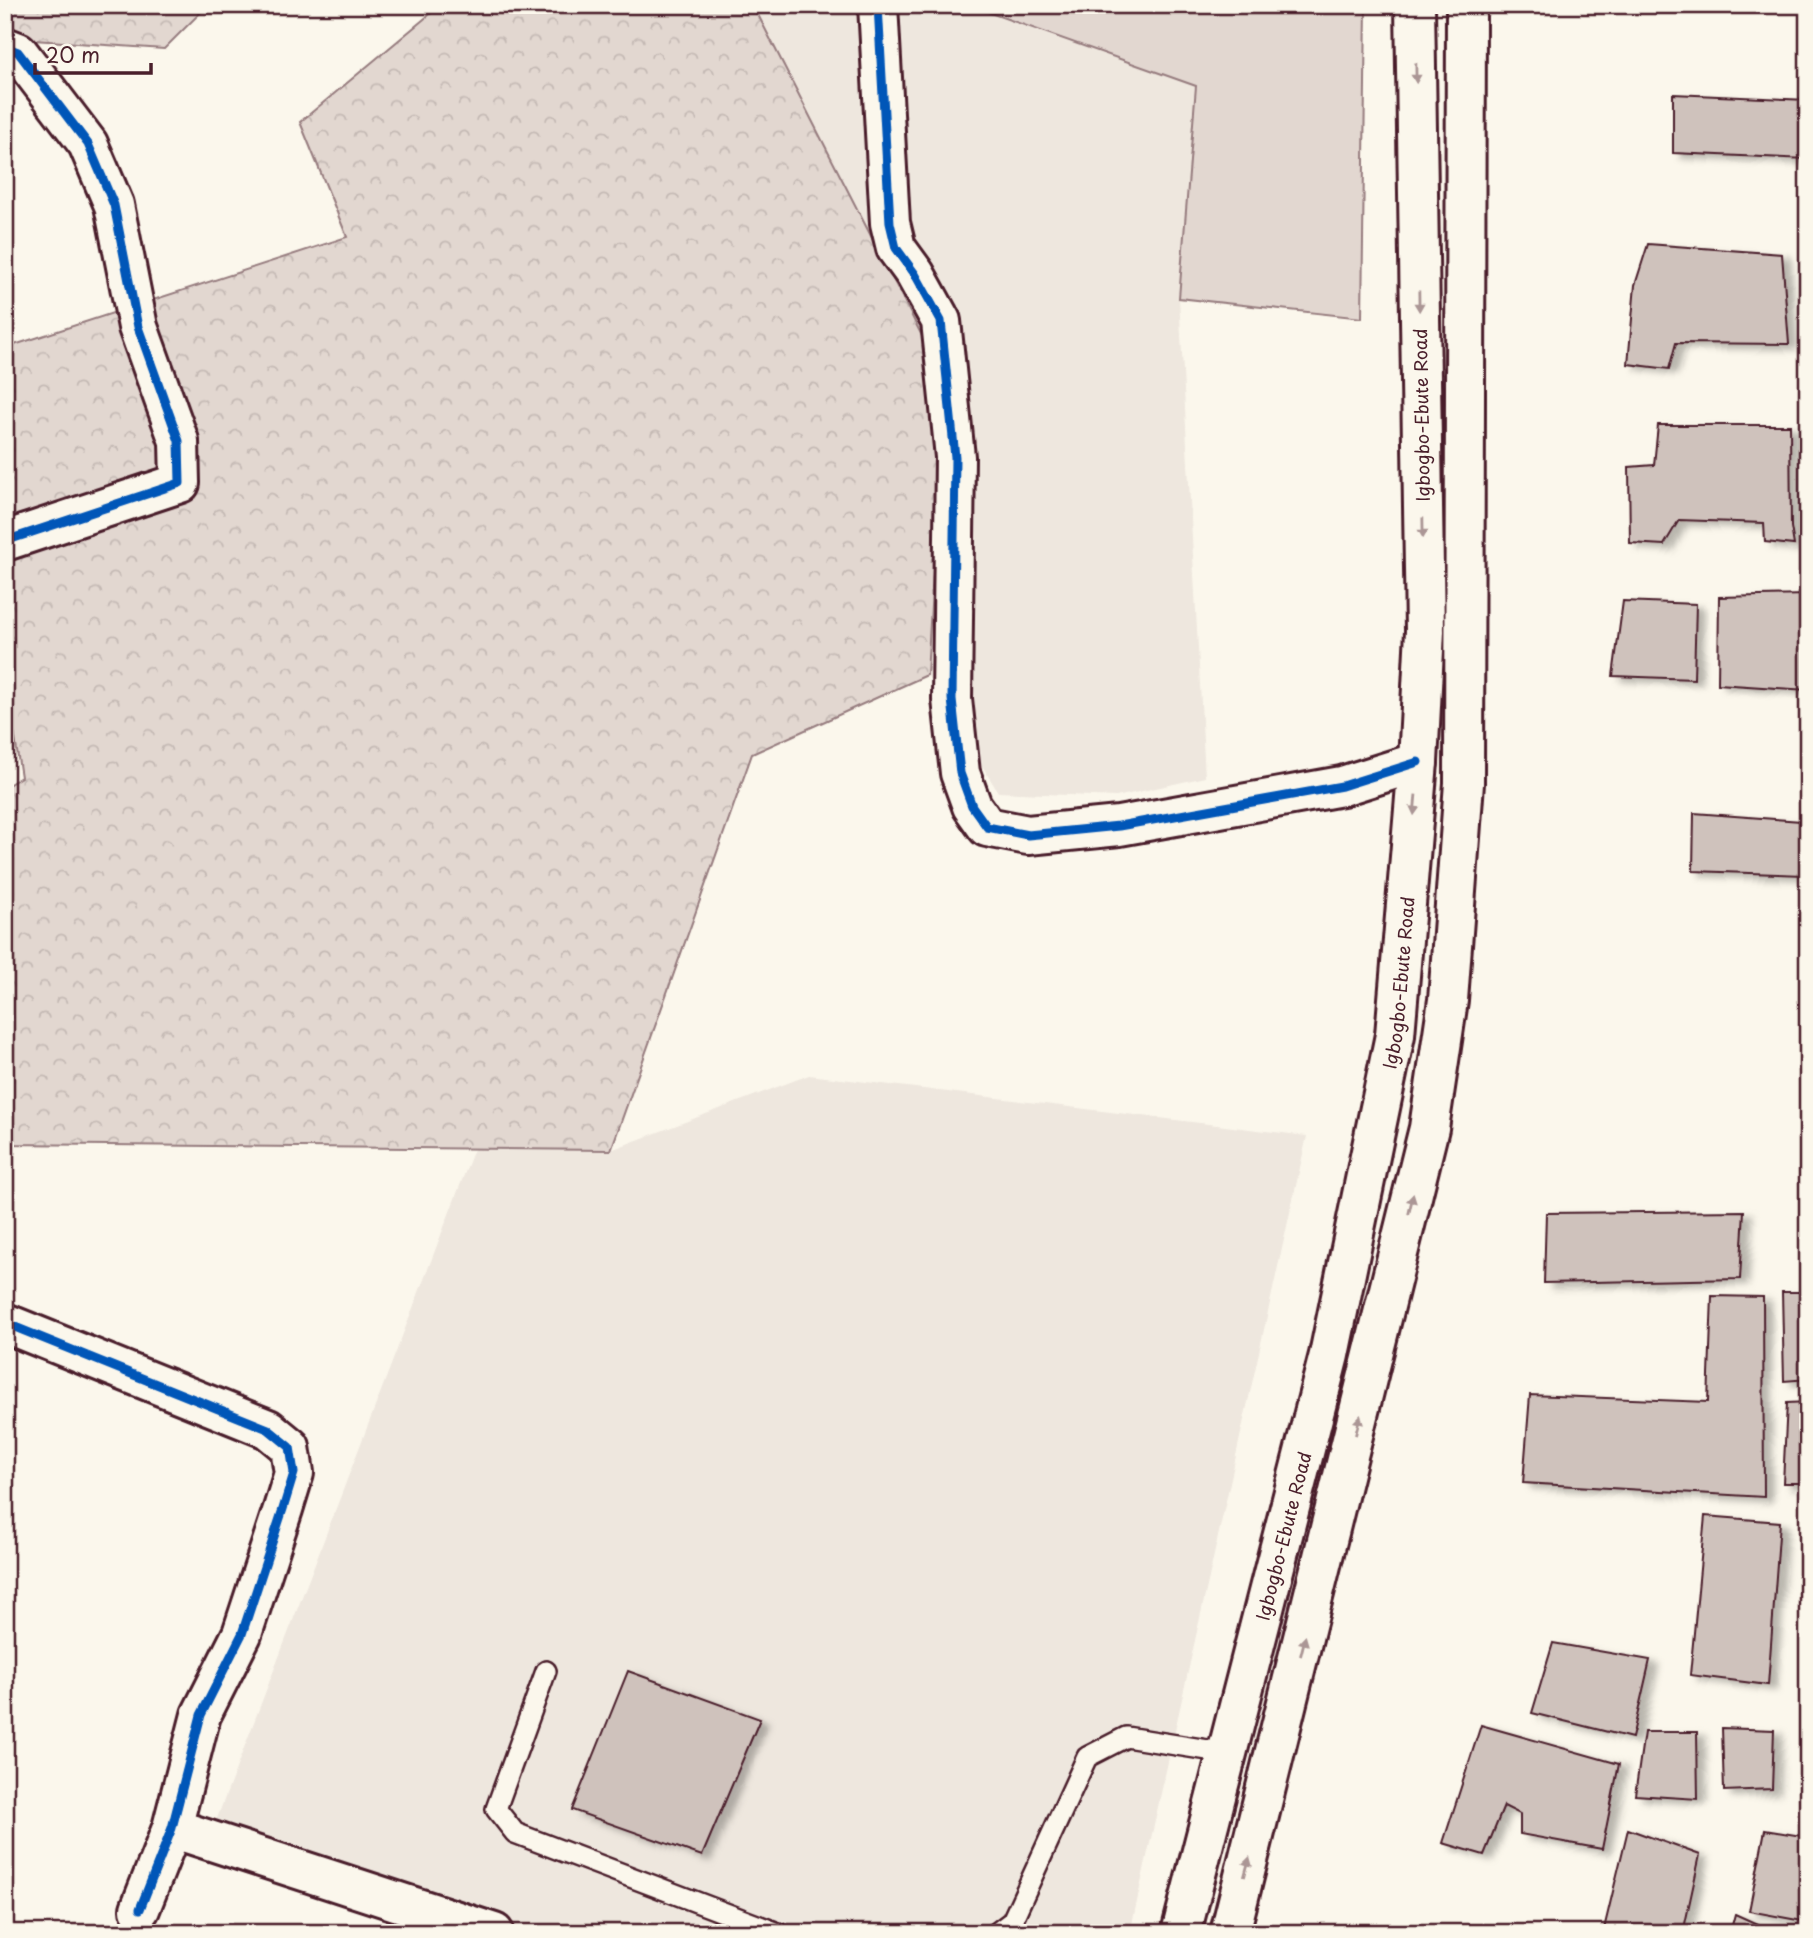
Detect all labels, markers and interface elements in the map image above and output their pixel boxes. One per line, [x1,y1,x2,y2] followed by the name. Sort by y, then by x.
[35,32,150,76] scale bar
[46,38,100,70] text: 20 m
[1410,63,1421,85] one-way arrow
[1413,290,1425,312] one-way arrow
[1406,328,1436,502] street label: Igbogbo-Ebute Road
[1417,518,1429,540] one-way arrow
[1409,794,1420,816] one-way arrow
[1375,895,1420,1071] street label: Igbogbo-Ebute Road
[1406,1193,1417,1215] one-way arrow
[1353,1414,1364,1436] one-way arrow
[1248,1449,1317,1623] street label: Igbogbo-Ebute Road
[1298,1635,1309,1657] one-way arrow
[1242,1856,1253,1878] one-way arrow

